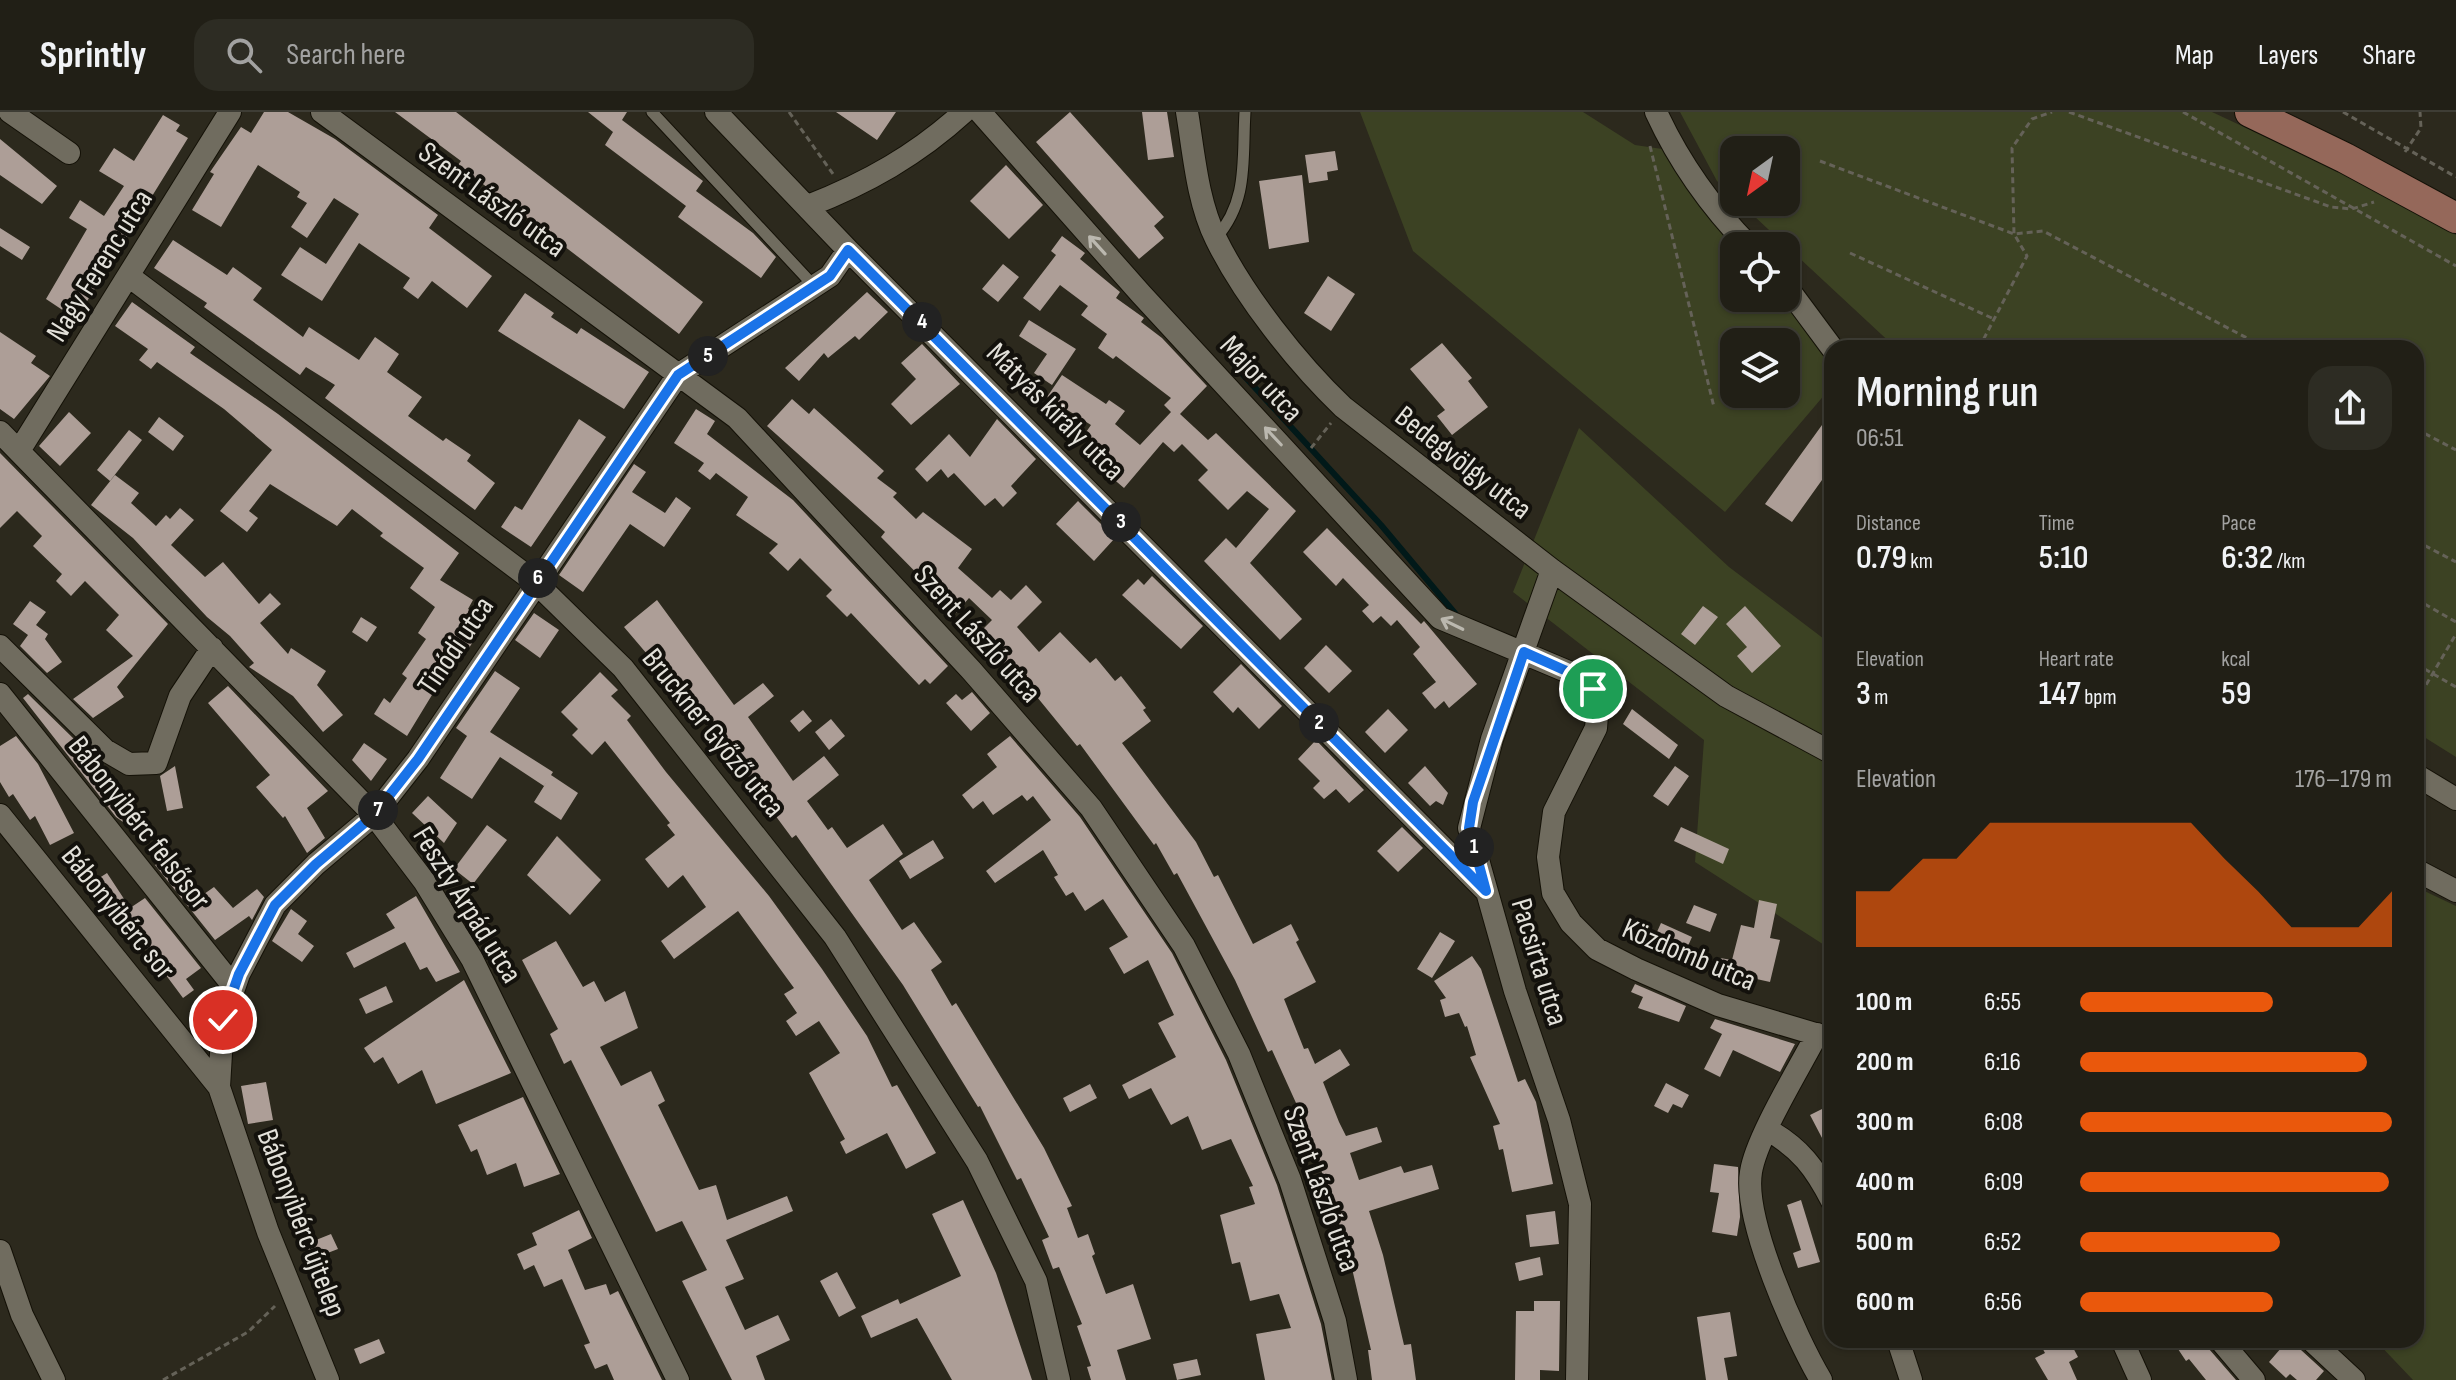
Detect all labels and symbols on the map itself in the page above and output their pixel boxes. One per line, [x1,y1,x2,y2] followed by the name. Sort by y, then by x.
[411,134,573,266] street label: Szent László utca
[1720,136,1800,216] north arrow
[39,183,161,349] street label: Nagy Ferenc utca
[1088,235,1106,255] one-way arrow
[902,302,942,342] pin: 4
[1212,328,1310,430] street label: Major utca
[688,336,728,376] pin: 5
[979,336,1131,488] street label: Mátyás király utca
[1388,399,1538,527] street label: Bedegvölgy utca
[1264,427,1282,447] one-way arrow
[1101,502,1141,542] pin: 3
[518,558,558,598] pin: 6
[906,558,1048,710] street label: Szent László utca
[410,590,502,702] street label: Tinódi utca
[1441,615,1464,630] one-way arrow
[634,641,792,825] street label: Bruckner Győző utca
[1559,655,1627,723] pin
[1299,703,1339,743] pin: 2
[60,729,218,917] street label: Bábonyibérc felsősor
[358,790,398,830] pin: 7
[405,820,529,990] street label: Feszty Árpád utca
[1454,827,1494,867] pin: 1
[53,839,183,987] street label: Bábonyibérc sor
[1503,894,1575,1030] street label: Pacsirta utca
[1617,911,1761,999] street label: Közdomb utca
[189,986,257,1054] pin
[1274,1101,1368,1277] street label: Szent László utca
[249,1124,353,1322] street label: Bábonyibérc újtelep

